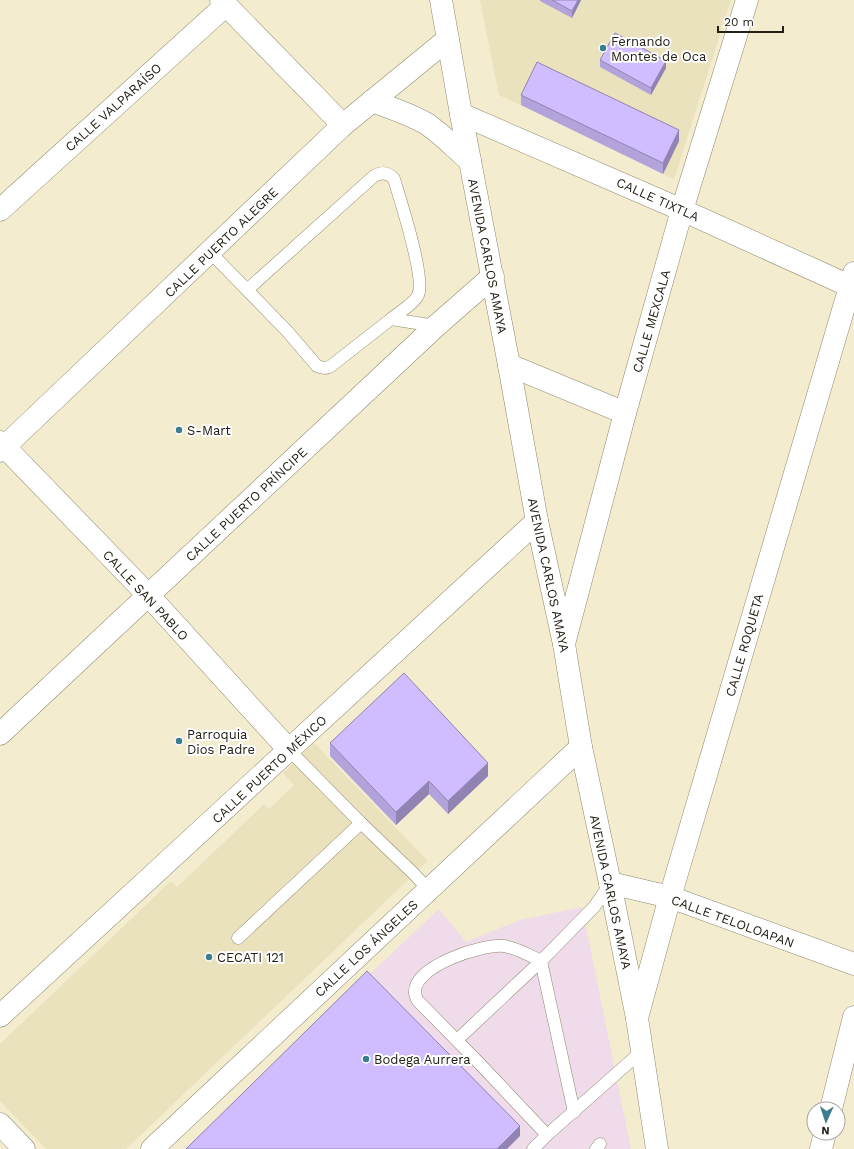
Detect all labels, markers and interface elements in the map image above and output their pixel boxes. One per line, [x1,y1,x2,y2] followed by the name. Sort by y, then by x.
[718,8,783,34] scale bar
[724,15,754,29] text: 20 m
[611,34,707,64] place label: Fernando Montes de Oca
[598,43,608,53] marker: Fernando Montes de Oca
[61,59,165,155] street label: CALLE VALPARAÍSO
[614,174,702,225] street label: CALLE TIXTLA
[465,177,510,335] street label: AVENIDA CARLOS AMAYA
[162,184,281,300] street label: CALLE PUERTO ALEGRE
[630,267,673,374] street label: CALLE MEXCALA
[187,423,231,438] place label: S-Mart
[174,425,184,435] marker: S-Mart
[182,443,310,565] street label: CALLE PUERTO PRÍNCIPE
[525,496,572,654] street label: AVENIDA CARLOS AMAYA
[100,547,191,644] street label: CALLE SAN PABLO
[723,591,766,698] street label: CALLE ROQUETA
[208,712,330,826] street label: CALLE PUERTO MÉXICO
[187,727,255,757] place label: Parroquia Dios Padre
[174,736,184,746] marker: Parroquia Dios Padre
[587,813,634,971] street label: AVENIDA CARLOS AMAYA
[669,892,796,951] street label: CALLE TELOLOAPAN
[311,896,421,1000] street label: CALLE LOS ÁNGELES
[217,950,284,965] place label: CECATI 121
[204,952,214,962] marker: CECATI 121
[374,1052,471,1067] place label: Bodega Aurrera
[361,1054,371,1064] marker: Bodega Aurrera
[806,1101,846,1141] north arrow
[821,1124,830,1137] text: N

